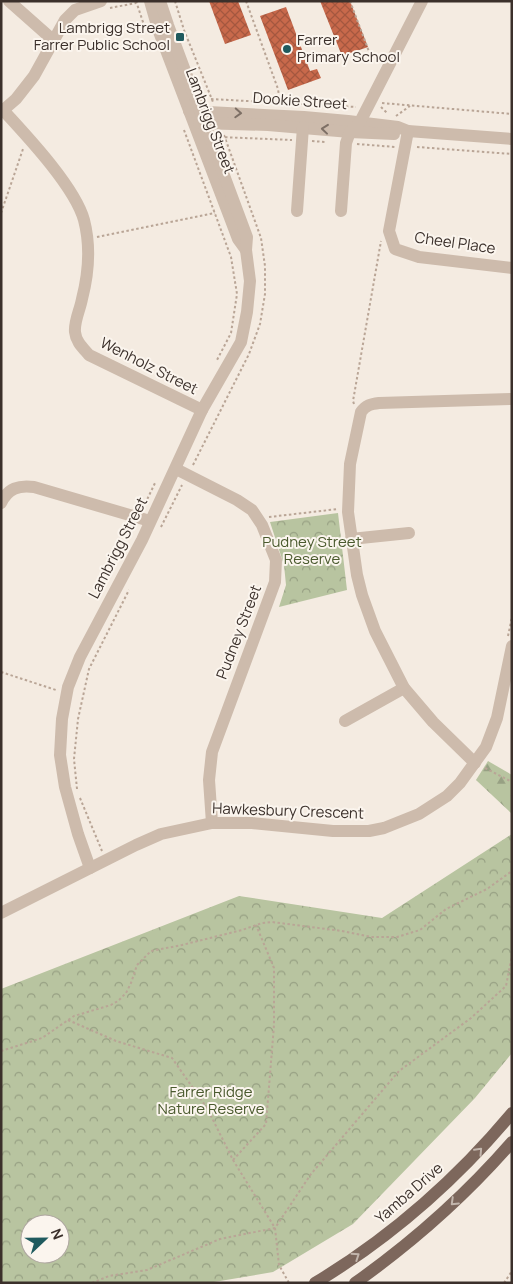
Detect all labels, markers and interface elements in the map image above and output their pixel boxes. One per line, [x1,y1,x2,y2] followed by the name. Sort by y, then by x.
[34,17,170,55] place label: Lambrigg Street Farrer Public School
[297,29,400,67] place label: Farrer Primary School
[174,31,186,43] marker: Lambrigg Street Farrer Public School
[281,43,293,55] marker: Farrer Primary School
[181,65,240,177] street label: Lambrigg Street
[252,87,348,114] street label: Dookie Street
[234,108,242,119] one-way arrow
[321,124,329,135] one-way arrow
[413,226,497,259] street label: Cheel Place
[97,332,202,399] street label: Wenholz Street
[83,493,152,602] street label: Lambrigg Street
[262,531,362,569] park label: Pudney Street Reserve
[211,582,266,682] street label: Pudney Street
[212,797,364,824] street label: Hawkesbury Crescent
[158,1081,265,1119] park label: Farrer Ridge Nature Reserve
[473,1147,482,1156] one-way arrow
[370,1157,447,1228] street label: Yamba Drive
[451,1197,460,1206] one-way arrow
[20,1214,70,1264] north arrow
[47,1226,68,1242] text: N
[350,1253,360,1262] one-way arrow

